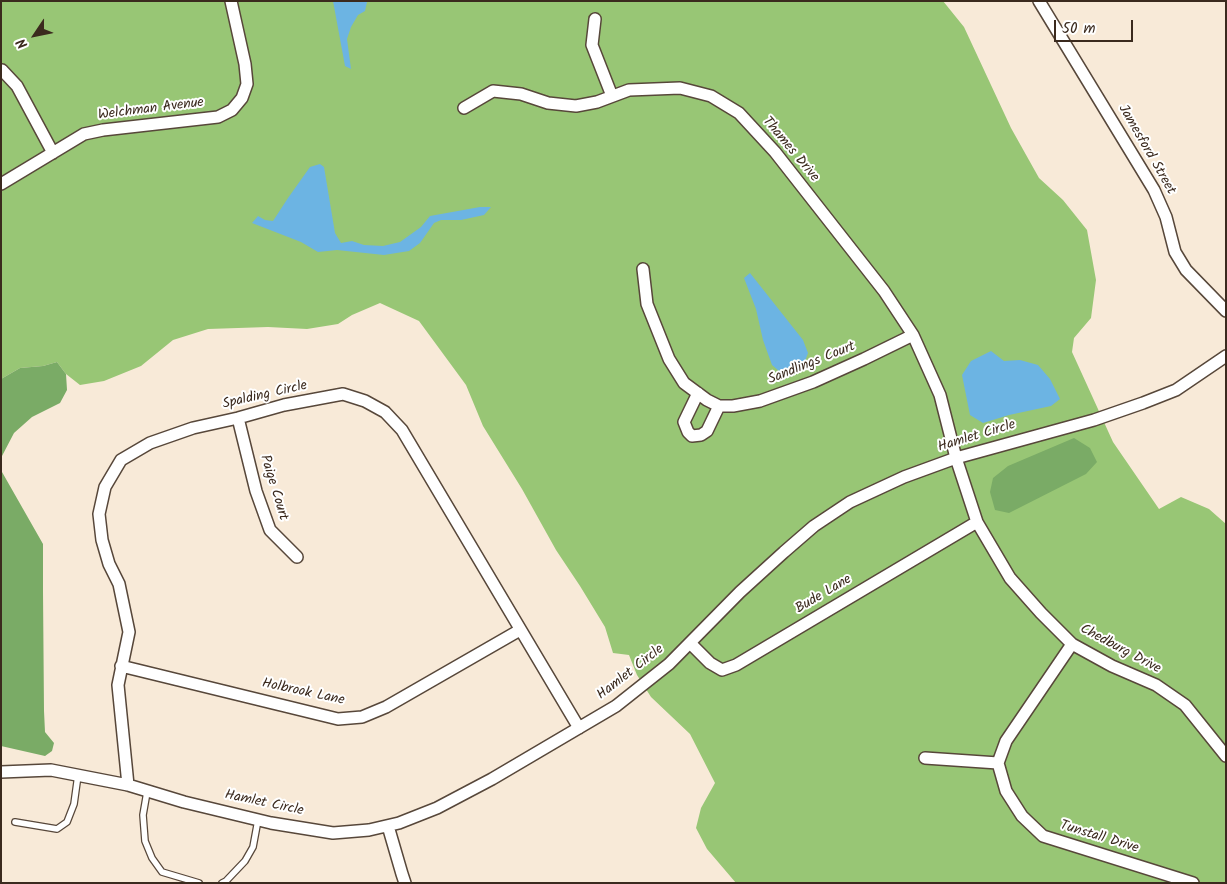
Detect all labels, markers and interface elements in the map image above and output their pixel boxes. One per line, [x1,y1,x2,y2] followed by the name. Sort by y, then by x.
[10,10,60,60] north arrow
[1057,10,1136,42] scale bar
[1062,17,1096,41] text: 50 m
[11,34,34,53] text: N
[97,95,205,125] street label: Welchman Avenue
[1114,102,1178,198] street label: Jamesford Street
[758,114,822,186] street label: Thames Drive
[766,339,858,389] street label: Sandlings Court
[221,378,309,414] street label: Spalding Circle
[936,417,1018,457] street label: Hamlet Circle
[255,453,291,523] street label: Paige Court
[793,572,855,618] street label: Bude Lane
[1077,622,1163,678] street label: Chedburg Drive
[594,642,668,704] street label: Hamlet Circle
[260,676,346,710] street label: Holbrook Lane
[223,787,305,821] street label: Hamlet Circle
[1058,818,1140,858] street label: Tunstall Drive

